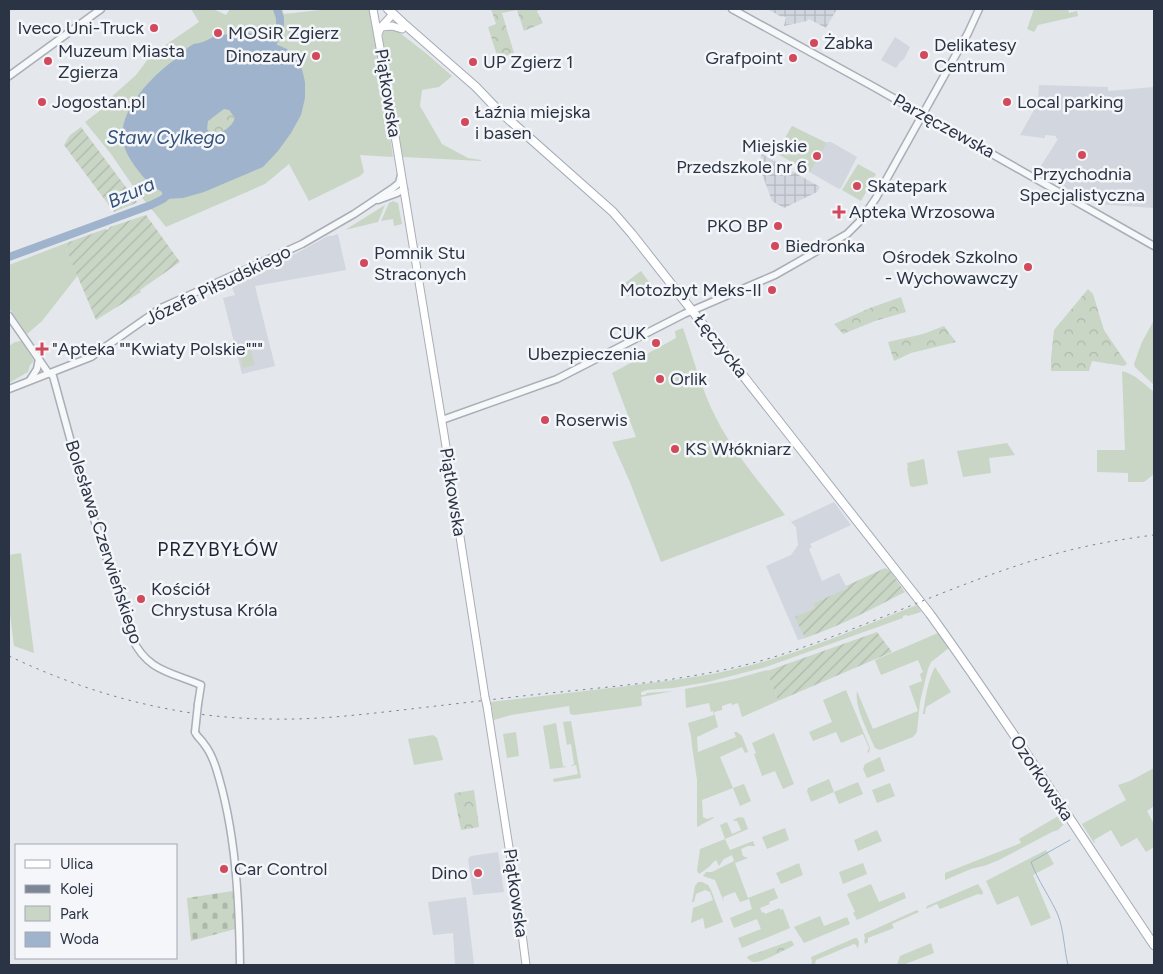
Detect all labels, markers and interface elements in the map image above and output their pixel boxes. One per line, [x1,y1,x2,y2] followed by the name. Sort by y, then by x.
[17,17,144,39] place label: Iveco Uni-Truck
[148,22,160,34] marker: Iveco Uni-Truck
[228,22,339,44] place label: MOSiR Zgierz
[212,27,224,39] marker: MOSiR Zgierz
[824,32,873,54] place label: Żabka
[934,34,1017,77] place label: Delikatesy Centrum
[808,37,820,49] marker: Żabka
[58,40,185,83] place label: Muzeum Miasta Zgierza
[225,45,307,67] place label: Dinozaury
[370,47,406,139] street label: Piątkowska
[705,47,783,69] place label: Grafpoint
[918,49,930,61] marker: Delikatesy Centrum
[310,50,322,62] marker: Dinozaury
[483,51,574,73] place label: UP Zgierz 1
[787,52,799,64] marker: Grafpoint
[42,55,54,67] marker: Muzeum Miasta Zgierza
[467,56,479,68] marker: UP Zgierz 1
[889,89,999,163] street label: Parzęczewska
[52,91,145,113] place label: Jogostan.pl
[1017,91,1124,113] place label: Local parking
[36,96,48,108] marker: Jogostan.pl
[1001,96,1013,108] marker: Local parking
[475,101,591,144] place label: Łaźnia miejska i basen
[459,116,471,128] marker: Łaźnia miejska i basen
[106,126,226,149] water label: Staw Cylkego
[676,135,807,178] place label: Miejskie Przedszkole nr 6
[1076,149,1088,161] marker: Przychodnia Specjalistyczna
[811,150,823,162] marker: Miejskie Przedszkole nr 6
[1019,163,1145,206] place label: Przychodnia Specjalistyczna
[104,172,158,213] water label: Bzura
[867,175,947,197] place label: Skatepark
[851,180,863,192] marker: Skatepark
[849,201,995,223] place label: Apteka Wrzosowa
[833,206,845,218] marker: Apteka Wrzosowa
[707,215,768,237] place label: PKO BP
[772,220,784,232] marker: PKO BP
[785,235,865,257] place label: Biedronka
[142,240,294,330] street label: Józefa Piłsudskiego
[769,240,781,252] marker: Biedronka
[374,242,466,285] place label: Pomnik Stu Straconych
[882,246,1019,289] place label: Ośrodek Szkolno - Wychowawczy
[358,257,370,269] marker: Pomnik Stu Straconych
[1022,261,1034,273] marker: Ośrodek Szkolno - Wychowawczy
[620,279,762,301] place label: Motozbyt Meks-II
[766,284,778,296] marker: Motozbyt Meks-II
[689,310,753,382] street label: Łęczycka
[528,322,646,365] place label: CUK Ubezpieczenia
[650,337,662,349] marker: CUK Ubezpieczenia
[52,338,263,360] place label: "Apteka ""Kwiaty Polskie"""
[36,343,48,355] marker: "Apteka ""Kwiaty Polskie"""
[670,368,707,390] place label: Orlik
[654,373,666,385] marker: Orlik
[555,409,628,431] place label: Roserwis
[539,414,551,426] marker: Roserwis
[61,437,147,647] street label: Bolesława Czerwieńskiego
[685,438,791,460] place label: KS Włókniarz
[669,443,681,455] marker: KS Włókniarz
[435,446,471,538] street label: Piątkowska
[157,538,279,561] district label: PRZYBYŁÓW
[151,578,277,621] place label: Kościół Chrystusa Króla
[135,593,147,605] marker: Kościół Chrystusa Króla
[1005,731,1079,825] street label: Ozorkowska
[15,844,178,959] legend
[499,847,533,939] street label: Piątkowska
[60,855,93,873] text: Ulica
[234,858,327,880] place label: Car Control
[431,862,468,884] place label: Dino
[218,863,230,875] marker: Car Control
[472,867,484,879] marker: Dino
[60,880,93,898] text: Kolej
[60,905,89,923] text: Park
[60,930,99,948] text: Woda

